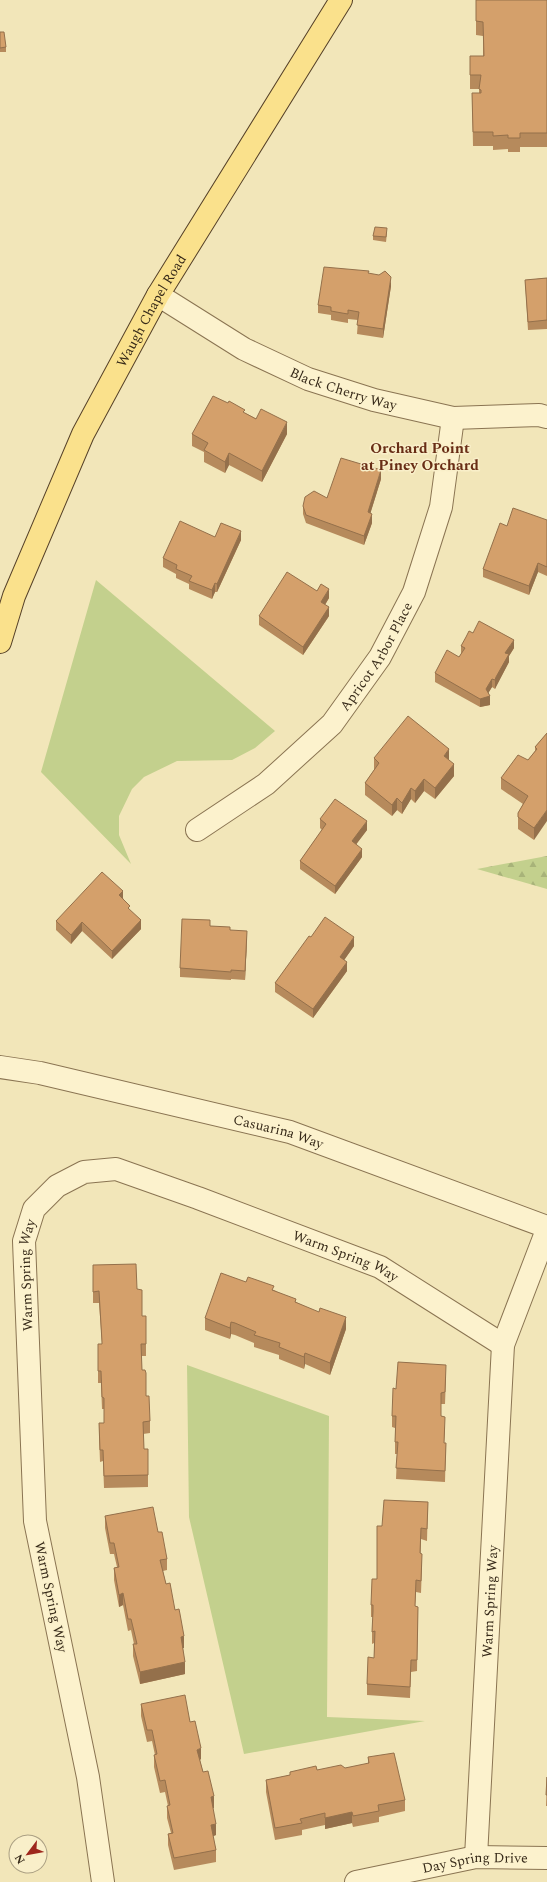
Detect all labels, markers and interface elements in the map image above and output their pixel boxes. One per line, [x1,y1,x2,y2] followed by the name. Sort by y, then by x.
[111,250,191,371] street label: Waugh Chapel Road
[286,361,400,416] street label: Black Cherry Way
[361,437,479,477] district label: Orchard Point at Piney Orchard
[334,598,418,715] street label: Apricot Arbor Place
[231,1108,328,1155] street label: Casuarina Way
[13,1215,41,1332] street label: Warm Spring Way
[290,1224,404,1288] street label: Warm Spring Way
[29,1540,73,1656] street label: Warm Spring Way
[476,1543,503,1658] street label: Warm Spring Way
[8,1834,48,1874] north arrow
[420,1846,528,1878] street label: Day Spring Drive
[10,1851,30,1867] text: N

